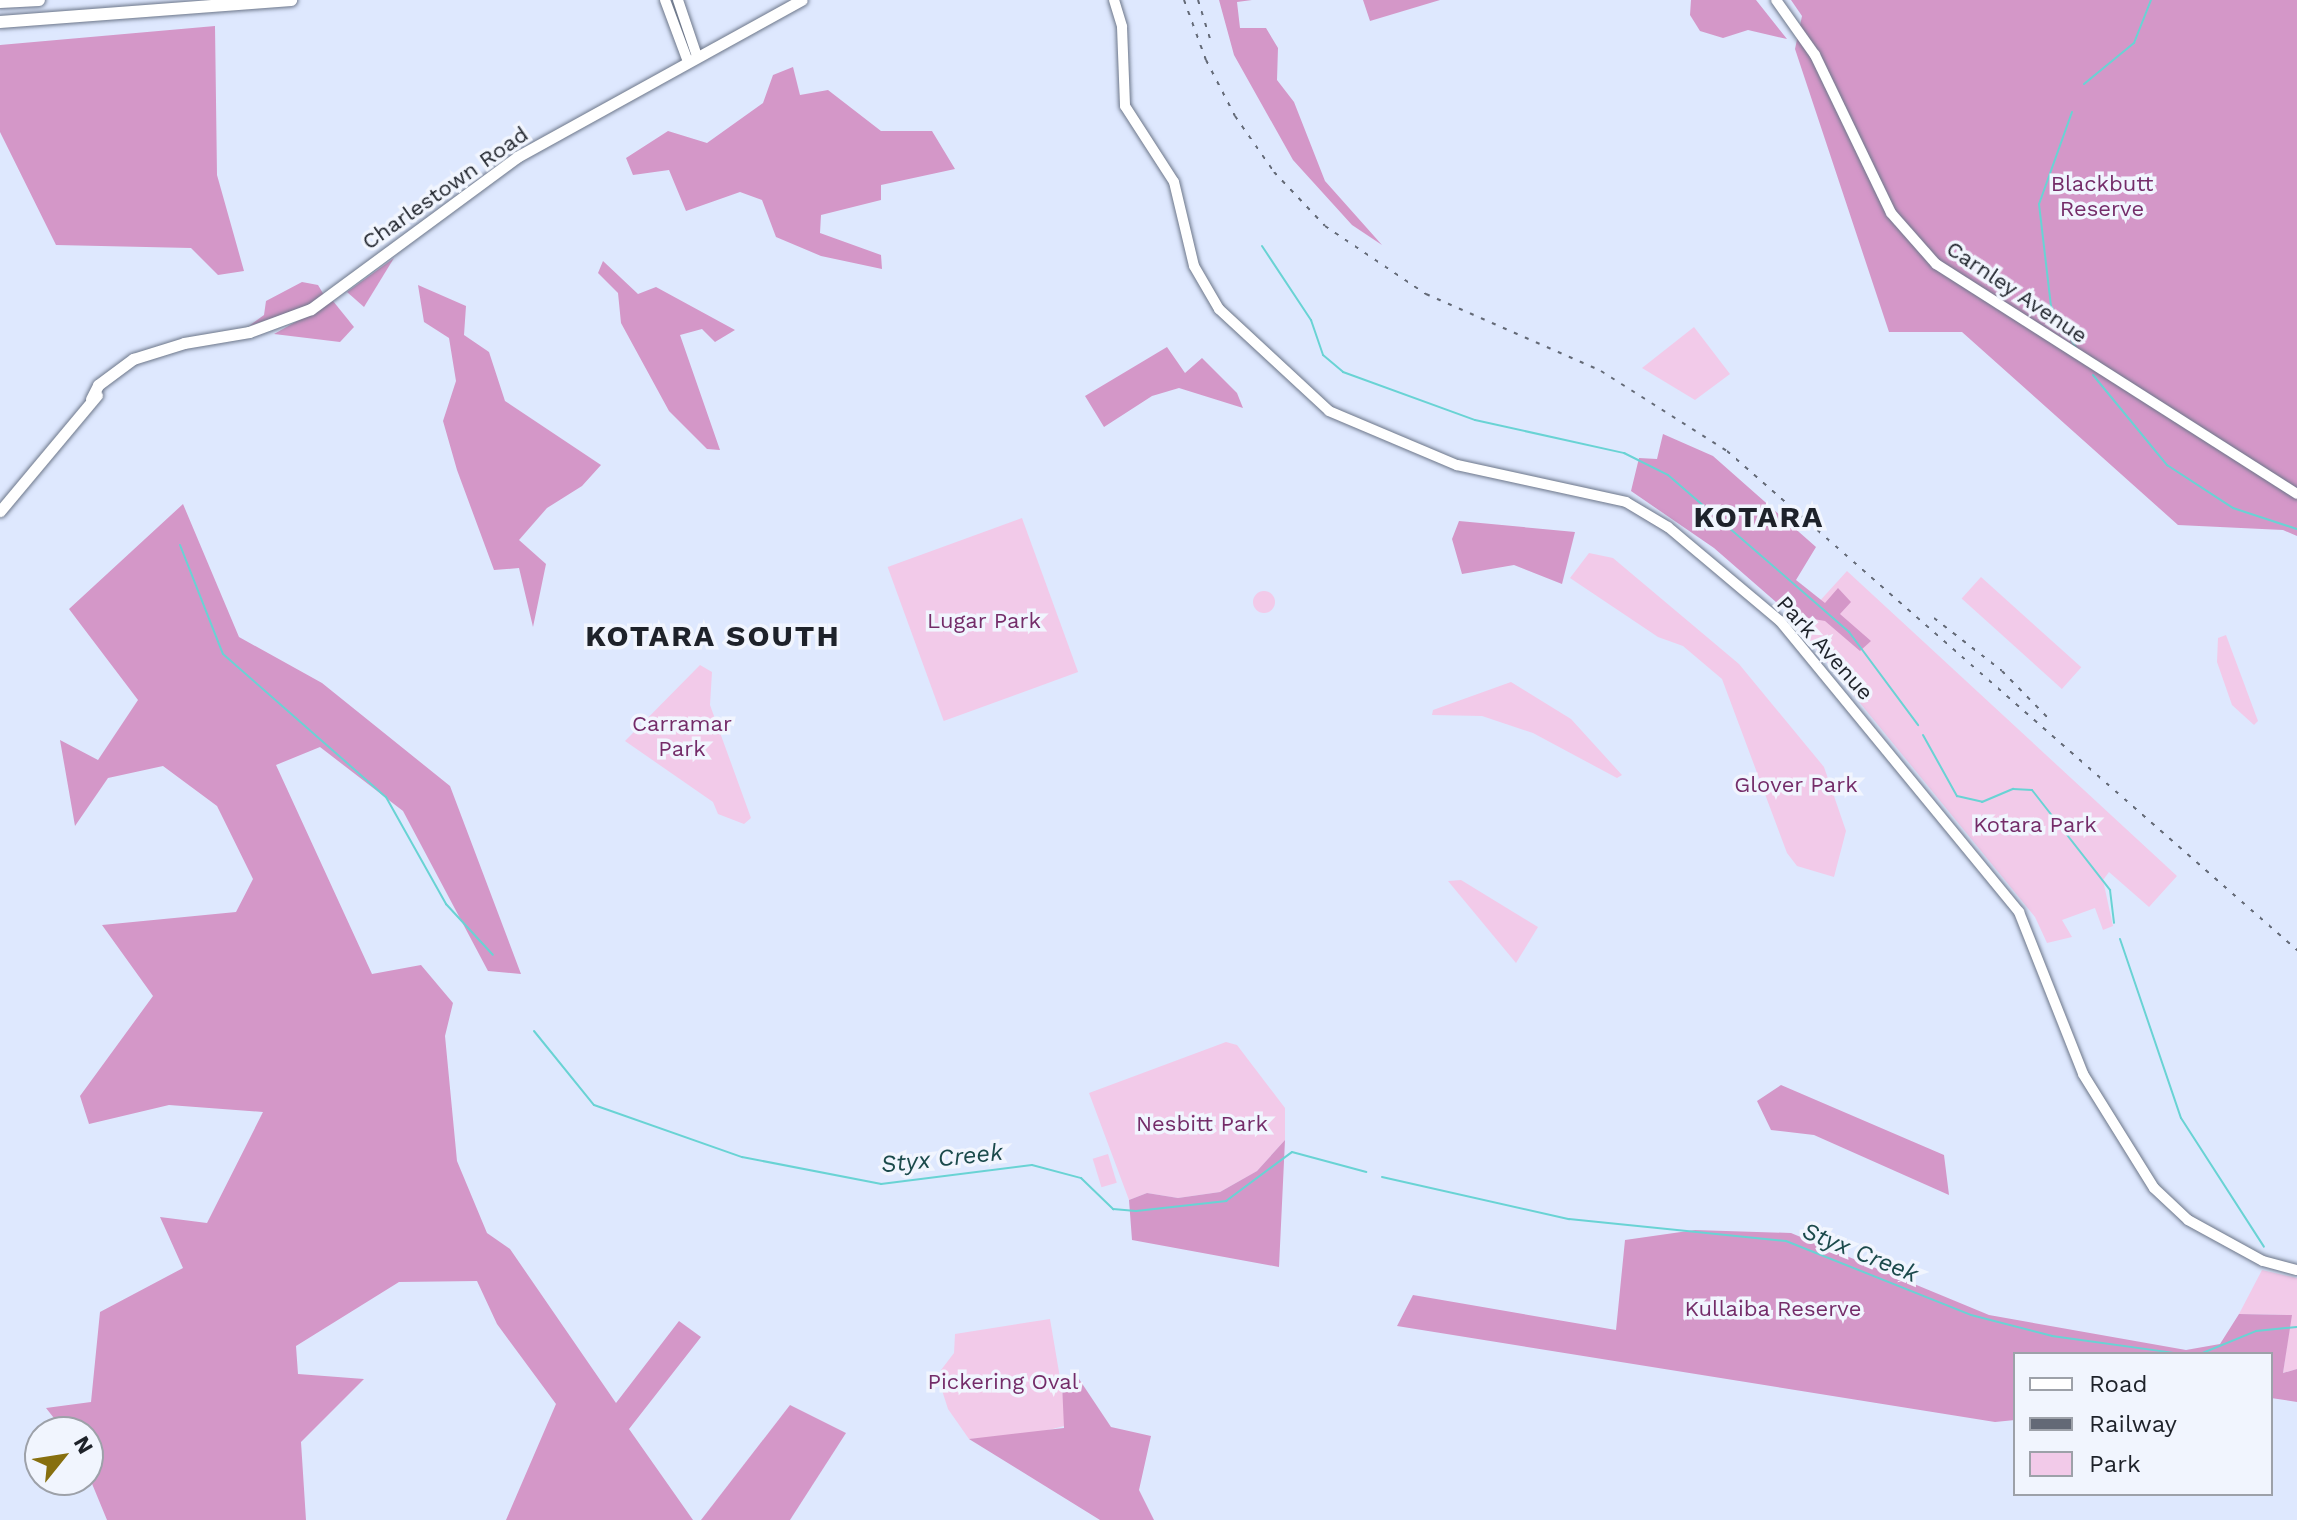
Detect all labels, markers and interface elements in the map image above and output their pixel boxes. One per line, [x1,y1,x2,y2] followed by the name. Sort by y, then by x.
[357,121,533,255] street label: Charlestown Road
[2051,170,2153,222] park label: Blackbutt Reserve
[1941,235,2093,349] street label: Carnley Avenue
[1694,499,1824,535] district label: KOTARA
[1771,590,1879,706] street label: Park Avenue
[927,608,1041,634] park label: Lugar Park
[585,618,841,654] district label: KOTARA SOUTH
[632,710,732,762] park label: Carramar Park
[1734,772,1858,798] park label: Glover Park
[1973,812,2097,838] park label: Kotara Park
[1136,1111,1268,1137] park label: Nesbitt Park
[879,1138,1005,1180] water label: Styx Creek
[1798,1217,1922,1289] water label: Styx Creek
[1684,1296,1862,1322] park label: Kullaiba Reserve
[2013,1352,2273,1496] legend
[928,1369,1078,1395] park label: Pickering Oval
[2089,1370,2148,1398] text: Road
[2089,1410,2177,1438] text: Railway
[24,1416,104,1496] north arrow
[69,1431,98,1458] text: N
[2089,1450,2141,1478] text: Park

